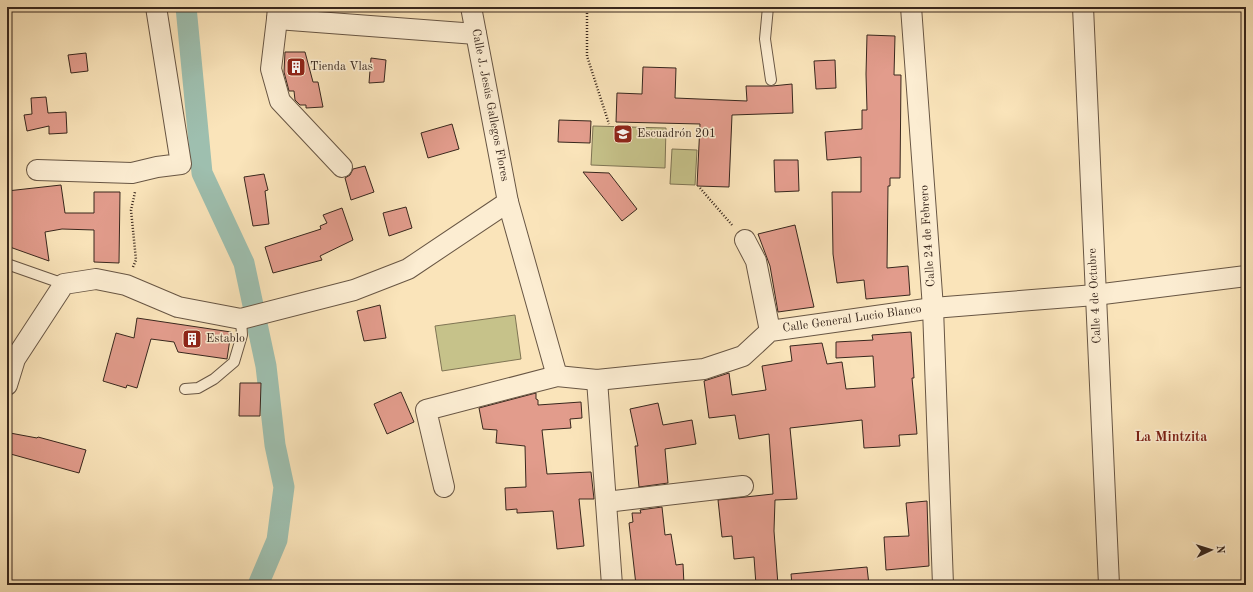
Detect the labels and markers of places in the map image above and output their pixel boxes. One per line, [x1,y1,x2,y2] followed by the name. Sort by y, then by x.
[285,56,307,78] building icon: Tienda Vlas
[310,61,373,73] place label: Tienda Vlas
[612,123,634,145] school or university icon: Escuadrón 201
[637,128,716,140] place label: Escuadrón 201
[181,328,203,350] building icon: Establo
[206,333,245,345] place label: Establo

